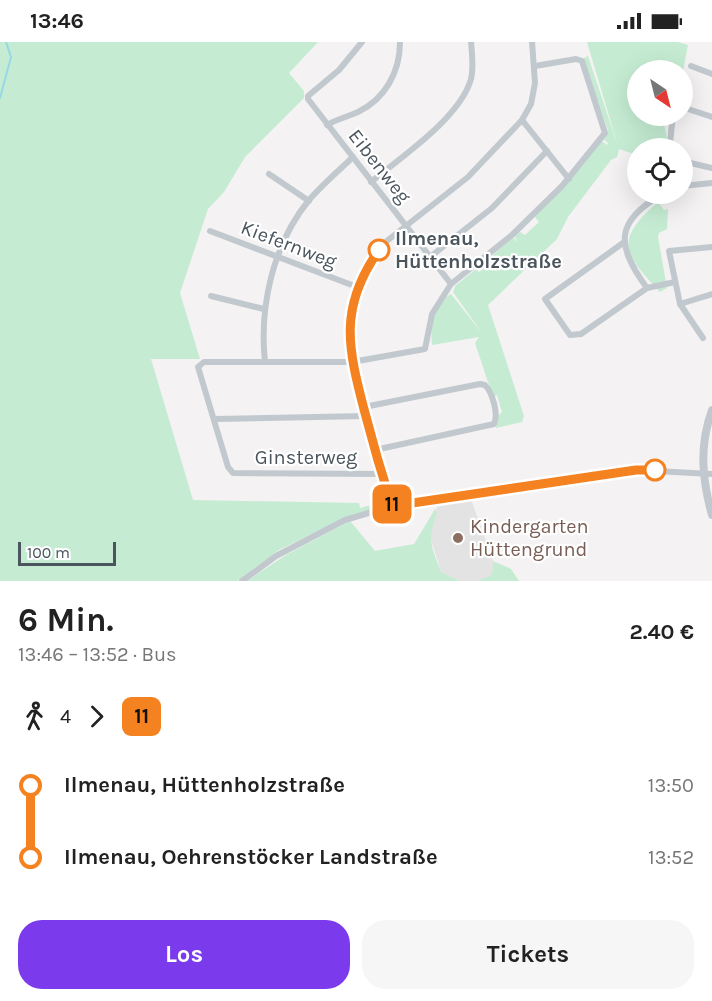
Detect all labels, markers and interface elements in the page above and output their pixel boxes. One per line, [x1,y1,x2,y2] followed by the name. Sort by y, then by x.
[30,8,84,34] text: 13:46
[627,60,693,126] north arrow
[627,60,693,204] map controls
[344,125,416,208] street label: Eibenweg
[627,138,693,204] button: locate
[238,216,340,273] street label: Kiefernweg
[395,227,562,273] place label: Ilmenau, Hüttenholzstraße
[368,239,390,261] marker: Ilmenau, Hüttenholzstraße
[255,446,357,469] street label: Ginsterweg
[644,459,666,481] unlabelled marker
[365,484,419,524] line badge: 11
[385,492,399,516] text: 11
[470,515,589,561] place label: Kindergarten Hüttengrund
[451,531,465,545] marker: Kindergarten Hüttengrund
[18,539,116,566] scale bar
[27,543,70,562] text: 100 m
[18,601,114,639] text: 6 Min.
[629,619,694,645] text: 2.40 €
[18,643,177,666] text: 13:46 – 13:52 · Bus
[18,700,51,733] icon: walk
[80,700,113,733] icon: forward
[134,704,149,728] text: 11
[60,705,71,728] text: 4
[64,772,345,798] text: Ilmenau, Hüttenholzstraße
[648,774,694,797] text: 13:50
[64,844,438,870] text: Ilmenau, Oehrenstöcker Landstraße
[648,846,694,869] text: 13:52
[18,920,350,989] button: Los
[362,920,694,989] button: Tickets

